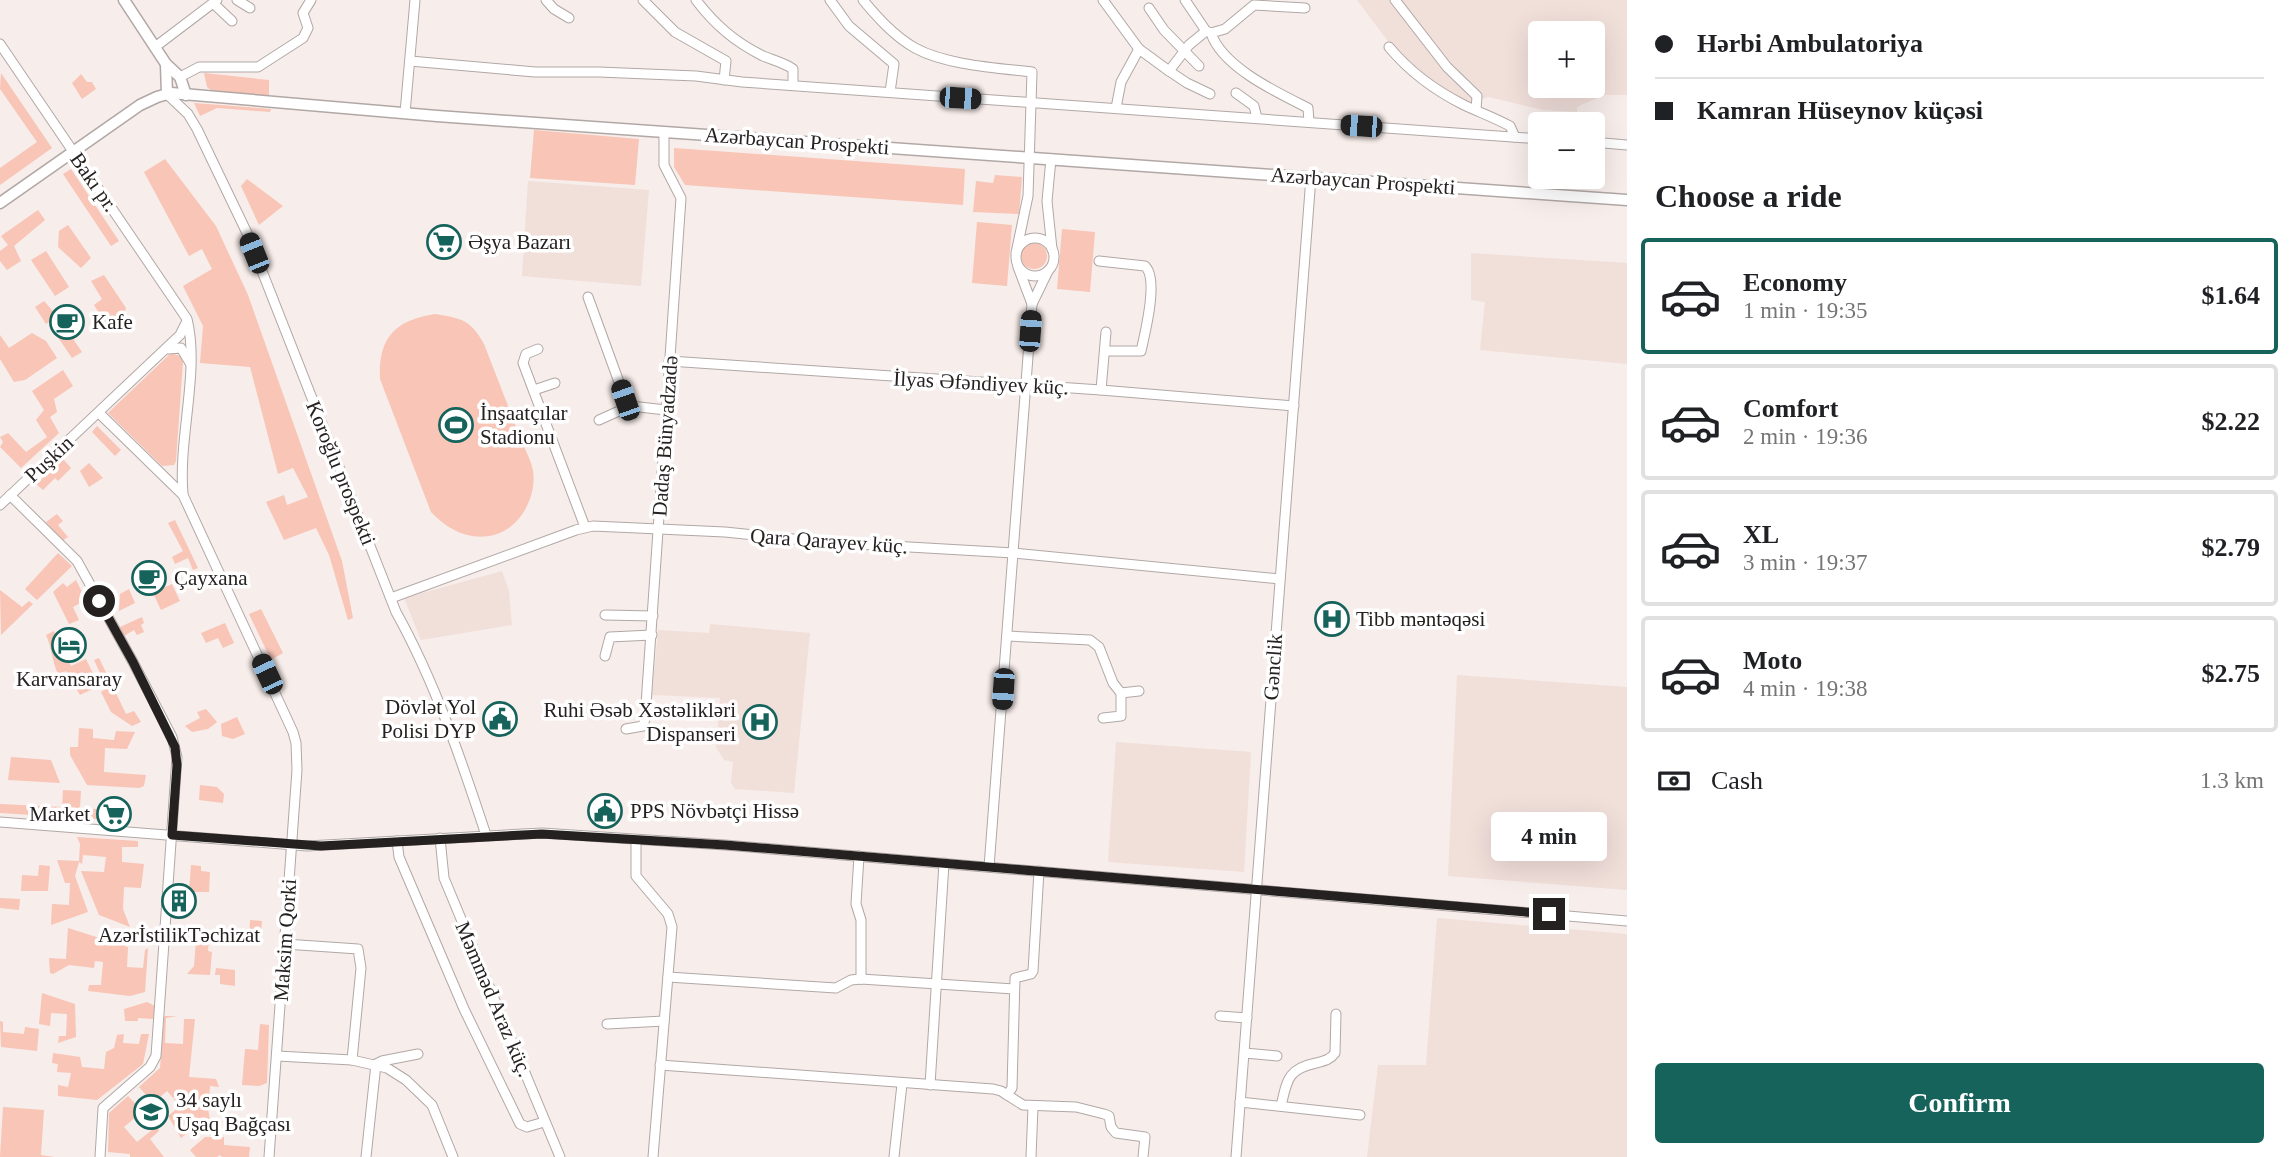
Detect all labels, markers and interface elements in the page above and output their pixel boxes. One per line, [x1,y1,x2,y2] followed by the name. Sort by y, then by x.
[1528,21,1605,189] map controls
[1528,21,1605,98] button: +
[1697,29,1923,58] text: Hərbi Ambulatoriya
[939,86,982,110] car
[1697,96,1983,125] text: Kamran Hüseynov küçəsi
[1528,112,1605,189] button: −
[1340,114,1383,138] car
[704,123,890,159] street label: Azərbaycan Prospekti
[65,148,123,216] street label: Bakı pr.
[1270,163,1456,199] street label: Azərbaycan Prospekti
[1655,178,1842,214] text: Choose a ride
[425,223,463,261] supermarket icon: Əşya Bazarı
[237,230,272,276] car
[468,230,571,254] place label: Əşya Bazarı
[1659,265,1722,328] icon: car
[1743,268,1847,297] text: Economy
[2202,281,2260,310] text: $1.64
[1743,298,1868,323] text: 1 min · 19:35
[48,303,86,341] cafe icon: Kafe
[1019,309,1042,353] car
[92,310,133,334] place label: Kafe
[647,355,683,517] street label: Dadaş Bünyadzadə
[893,366,1069,400] street label: İlyas Əfəndiyev küç.
[609,377,642,423] car
[1659,391,1722,454] icon: car
[1743,394,1838,423] text: Comfort
[301,397,381,549] street label: Koroğlu prospekti
[480,401,567,449] place label: İnşaatçılar Stadionu
[437,406,475,444] sports icon: İnşaatçılar Stadionu
[2202,407,2260,436] text: $2.22
[1743,424,1868,449] text: 2 min · 19:36
[20,430,78,487] street label: Puşkin
[1659,517,1722,580] icon: car
[1743,520,1779,549] text: XL
[749,524,909,558] street label: Qara Qarayev küç.
[2202,533,2260,562] text: $2.79
[1743,550,1868,575] text: 3 min · 19:37
[130,559,168,597] cafe icon: Çayxana
[174,566,248,590] place label: Çayxana
[83,585,115,617] route start
[1313,600,1351,638] hospital icon: Tibb məntəqəsi
[1356,607,1485,631] place label: Tibb məntəqəsi
[50,626,88,664] hotel icon: Karvansaray
[1259,633,1287,701] street label: Gənclik
[1659,643,1722,706] icon: car
[1743,646,1802,675] text: Moto
[249,651,286,697] car
[2202,659,2260,688] text: $2.75
[16,667,123,691] place label: Karvansaray
[992,667,1015,711] car
[1743,676,1868,701] text: 4 min · 19:38
[381,695,476,743] place label: Dövlət Yol Polisi DYP
[544,698,736,746] place label: Ruhi Əsəb Xəstəlikləri Dispanseri
[481,700,519,738] public building icon: Dövlət Yol Polisi DYP
[741,703,779,741] hospital icon: Ruhi Əsəb Xəstəlikləri Dispanseri
[1655,762,1693,800] icon: cash
[1711,766,1763,795] text: Cash
[2200,768,2264,793] text: 1.3 km
[586,792,624,830] public building icon: PPS Növbətçi Hissə
[95,795,133,833] supermarket icon: Market
[630,799,799,823] place label: PPS Növbətçi Hissə
[29,802,90,826] place label: Market
[1491,813,1607,862] callout: 4 min
[1521,824,1577,849] text: 4 min
[269,878,301,1002] street label: Maksim Qorki
[160,882,198,920] building icon: AzərİstilikTəchizat
[1533,898,1565,930] route end
[450,918,538,1080] street label: Məmməd Araz küç.
[98,923,260,947] place label: AzərİstilikTəchizat
[1655,1063,2264,1143] button: Confirm
[176,1088,291,1136] place label: 34 saylı Uşaq Bağçası
[132,1093,170,1131] school or university icon: 34 saylı Uşaq Bağçası

